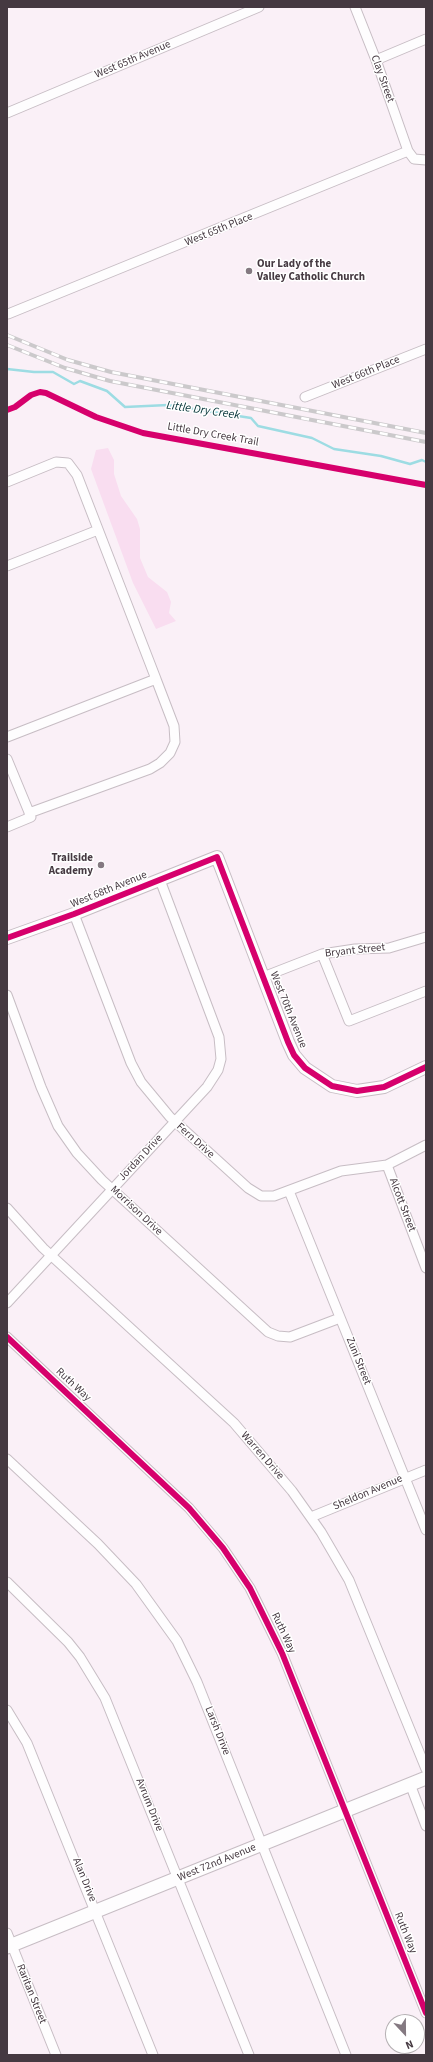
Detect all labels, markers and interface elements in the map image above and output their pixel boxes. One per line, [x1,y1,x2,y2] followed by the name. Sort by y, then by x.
[93,38,173,82] street label: West 65th Avenue
[367,53,397,105] street label: Clay Street
[183,210,255,250] street label: West 65th Place
[257,258,365,284] place label: Our Lady of the Valley Catholic Church
[244,266,254,276] marker: Our Lady of the Valley Catholic Church
[330,353,402,393] street label: West 66th Place
[165,399,241,423] water label: Little Dry Creek
[166,420,260,450] street label: Little Dry Creek Trail
[49,852,93,878] place label: Trailside Academy
[96,860,106,870] marker: Trailside Academy
[69,869,149,911] street label: West 68th Avenue
[324,941,386,961] street label: Bryant Street
[267,970,309,1050] street label: West 70th Avenue
[173,1120,217,1162] street label: Fern Drive
[116,1132,166,1184] street label: Jordan Drive
[386,1176,418,1234] street label: Alcott Street
[107,1183,165,1239] street label: Morrison Drive
[342,1335,374,1387] street label: Zuni Street
[53,1365,93,1405] street label: Ruth Way
[238,1429,286,1483] street label: Warren Drive
[331,1472,405,1514] street label: Sheldon Avenue
[268,1611,298,1655] street label: Ruth Way
[201,1705,233,1757] street label: Larsh Drive
[132,1777,166,1833] street label: Avrum Drive
[176,1841,258,1885] street label: West 72nd Avenue
[69,1856,99,1904] street label: Alan Drive
[391,1910,419,1956] street label: Ruth Way
[13,1962,49,2026] street label: Raritan Street
[385,2014,425,2054] north arrow
[403,2036,416,2053] text: N

